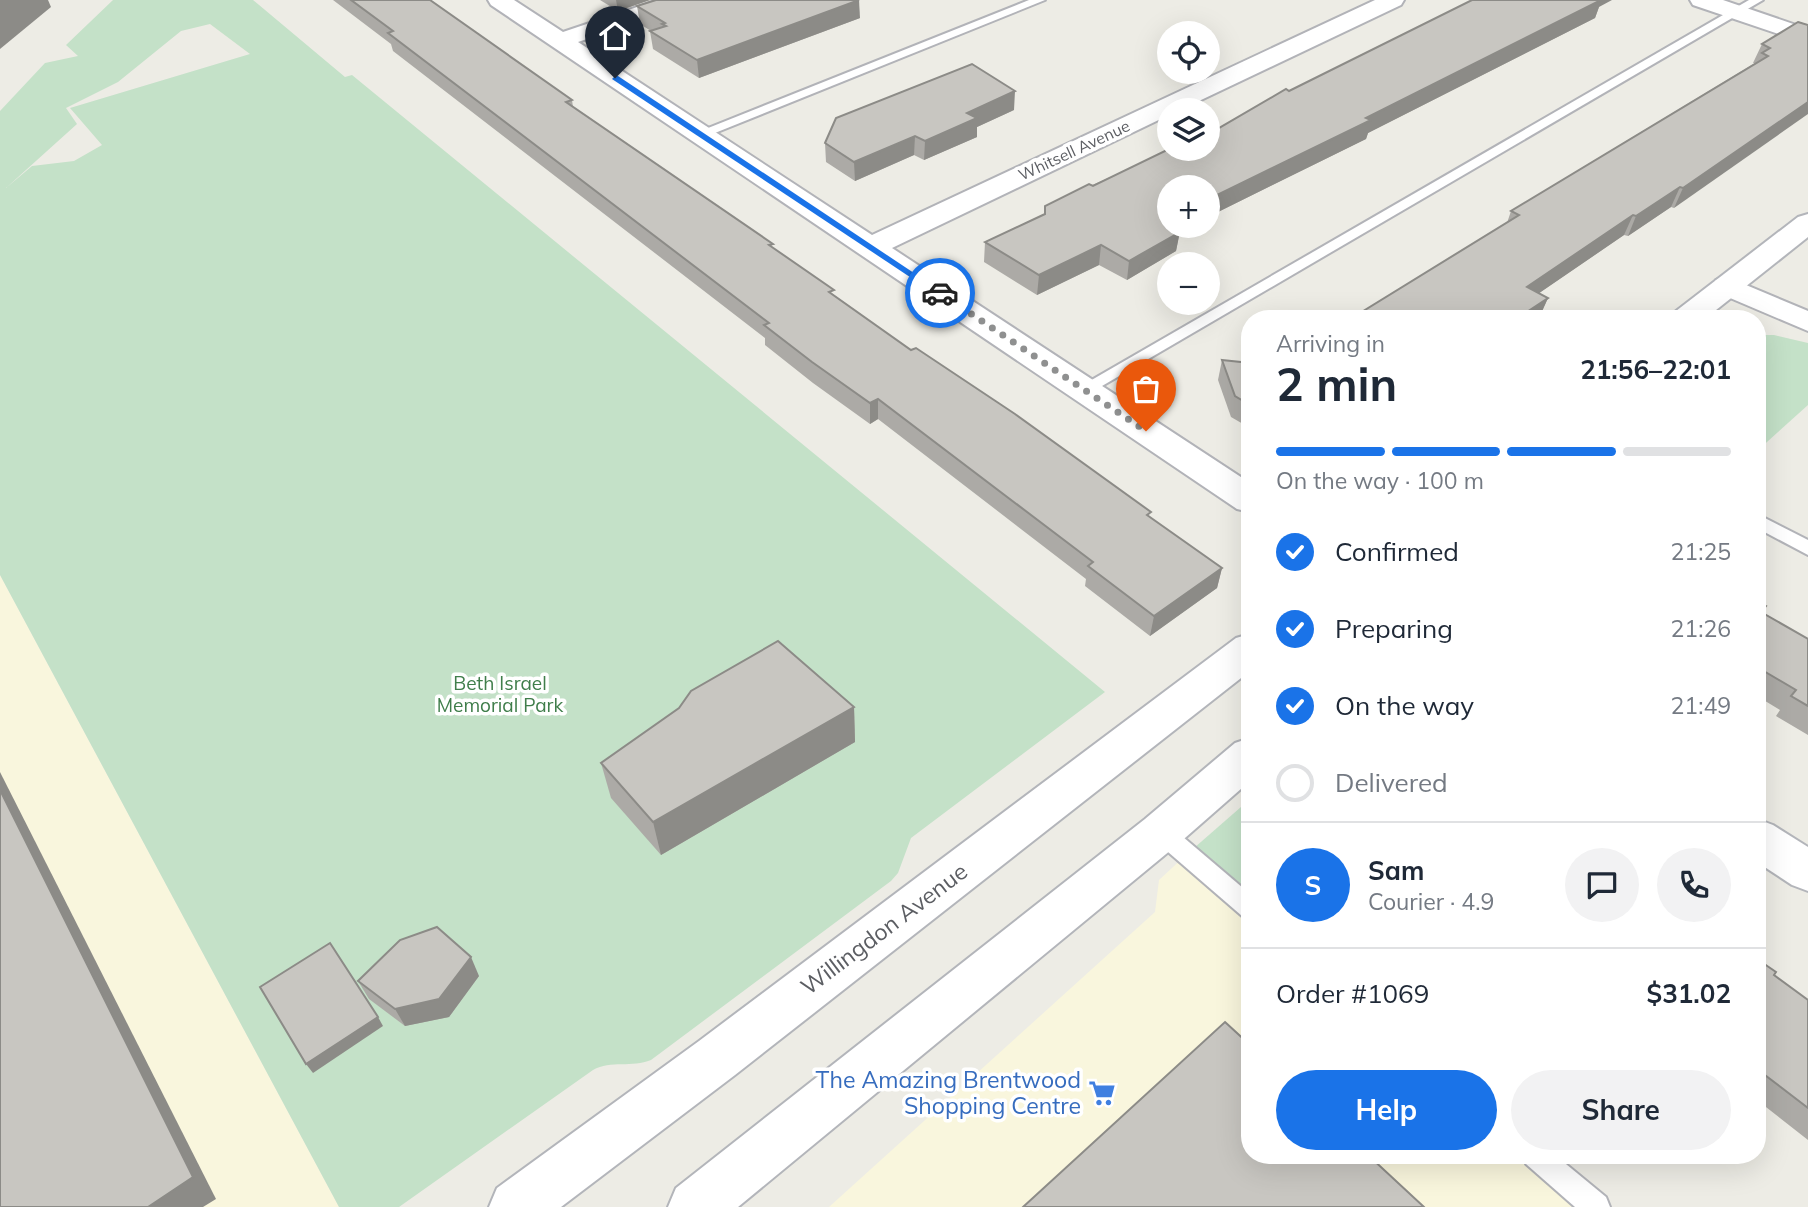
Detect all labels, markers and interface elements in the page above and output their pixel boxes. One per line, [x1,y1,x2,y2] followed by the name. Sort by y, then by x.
[585,6,645,78] pin
[596,17,634,55] icon: home
[1157,21,1220,315] map controls
[1157,21,1220,84] button: locate
[1157,98,1220,161] button: layers
[1015,115,1133,185] street label: Whitsell Avenue
[1157,175,1220,238] button: +
[1157,252,1220,315] button: −
[905,258,975,328] courier
[921,274,959,312] icon: car
[1276,329,1385,358] text: Arriving in
[1580,353,1731,386] text: 21:56–22:01
[1276,355,1397,413] text: 2 min
[1116,359,1176,431] pin
[1127,370,1165,408] icon: bag
[1276,466,1484,495] text: On the way · 100 m
[1276,533,1314,571] icon: check
[1335,535,1459,568] text: Confirmed
[1671,537,1731,566] text: 21:25
[1276,610,1314,648] icon: check
[1335,612,1453,645] text: Preparing
[1671,614,1731,643] text: 21:26
[437,671,563,717] park label: Beth Israel Memorial Park
[1276,687,1314,725] icon: check
[1335,689,1474,722] text: On the way
[1671,691,1731,720] text: 21:49
[1335,766,1448,799] text: Delivered
[1565,848,1639,922] button: chat
[1657,848,1731,922] button: phone
[1368,854,1424,887] text: Sam
[795,856,973,1001] street label: Willingdon Avenue
[1305,869,1321,902] text: S
[1368,887,1494,916] text: Courier · 4.9
[1276,977,1429,1010] text: Order #1069
[1647,977,1731,1010] text: $31.02
[816,1065,1081,1120] place label: The Amazing Brentwood Shopping Centre
[1276,1070,1497,1150] button: Help
[1511,1070,1731,1150] button: Share
[1087,1078,1117,1108] supermarket icon: The Amazing Brentwood Shopping Centre

